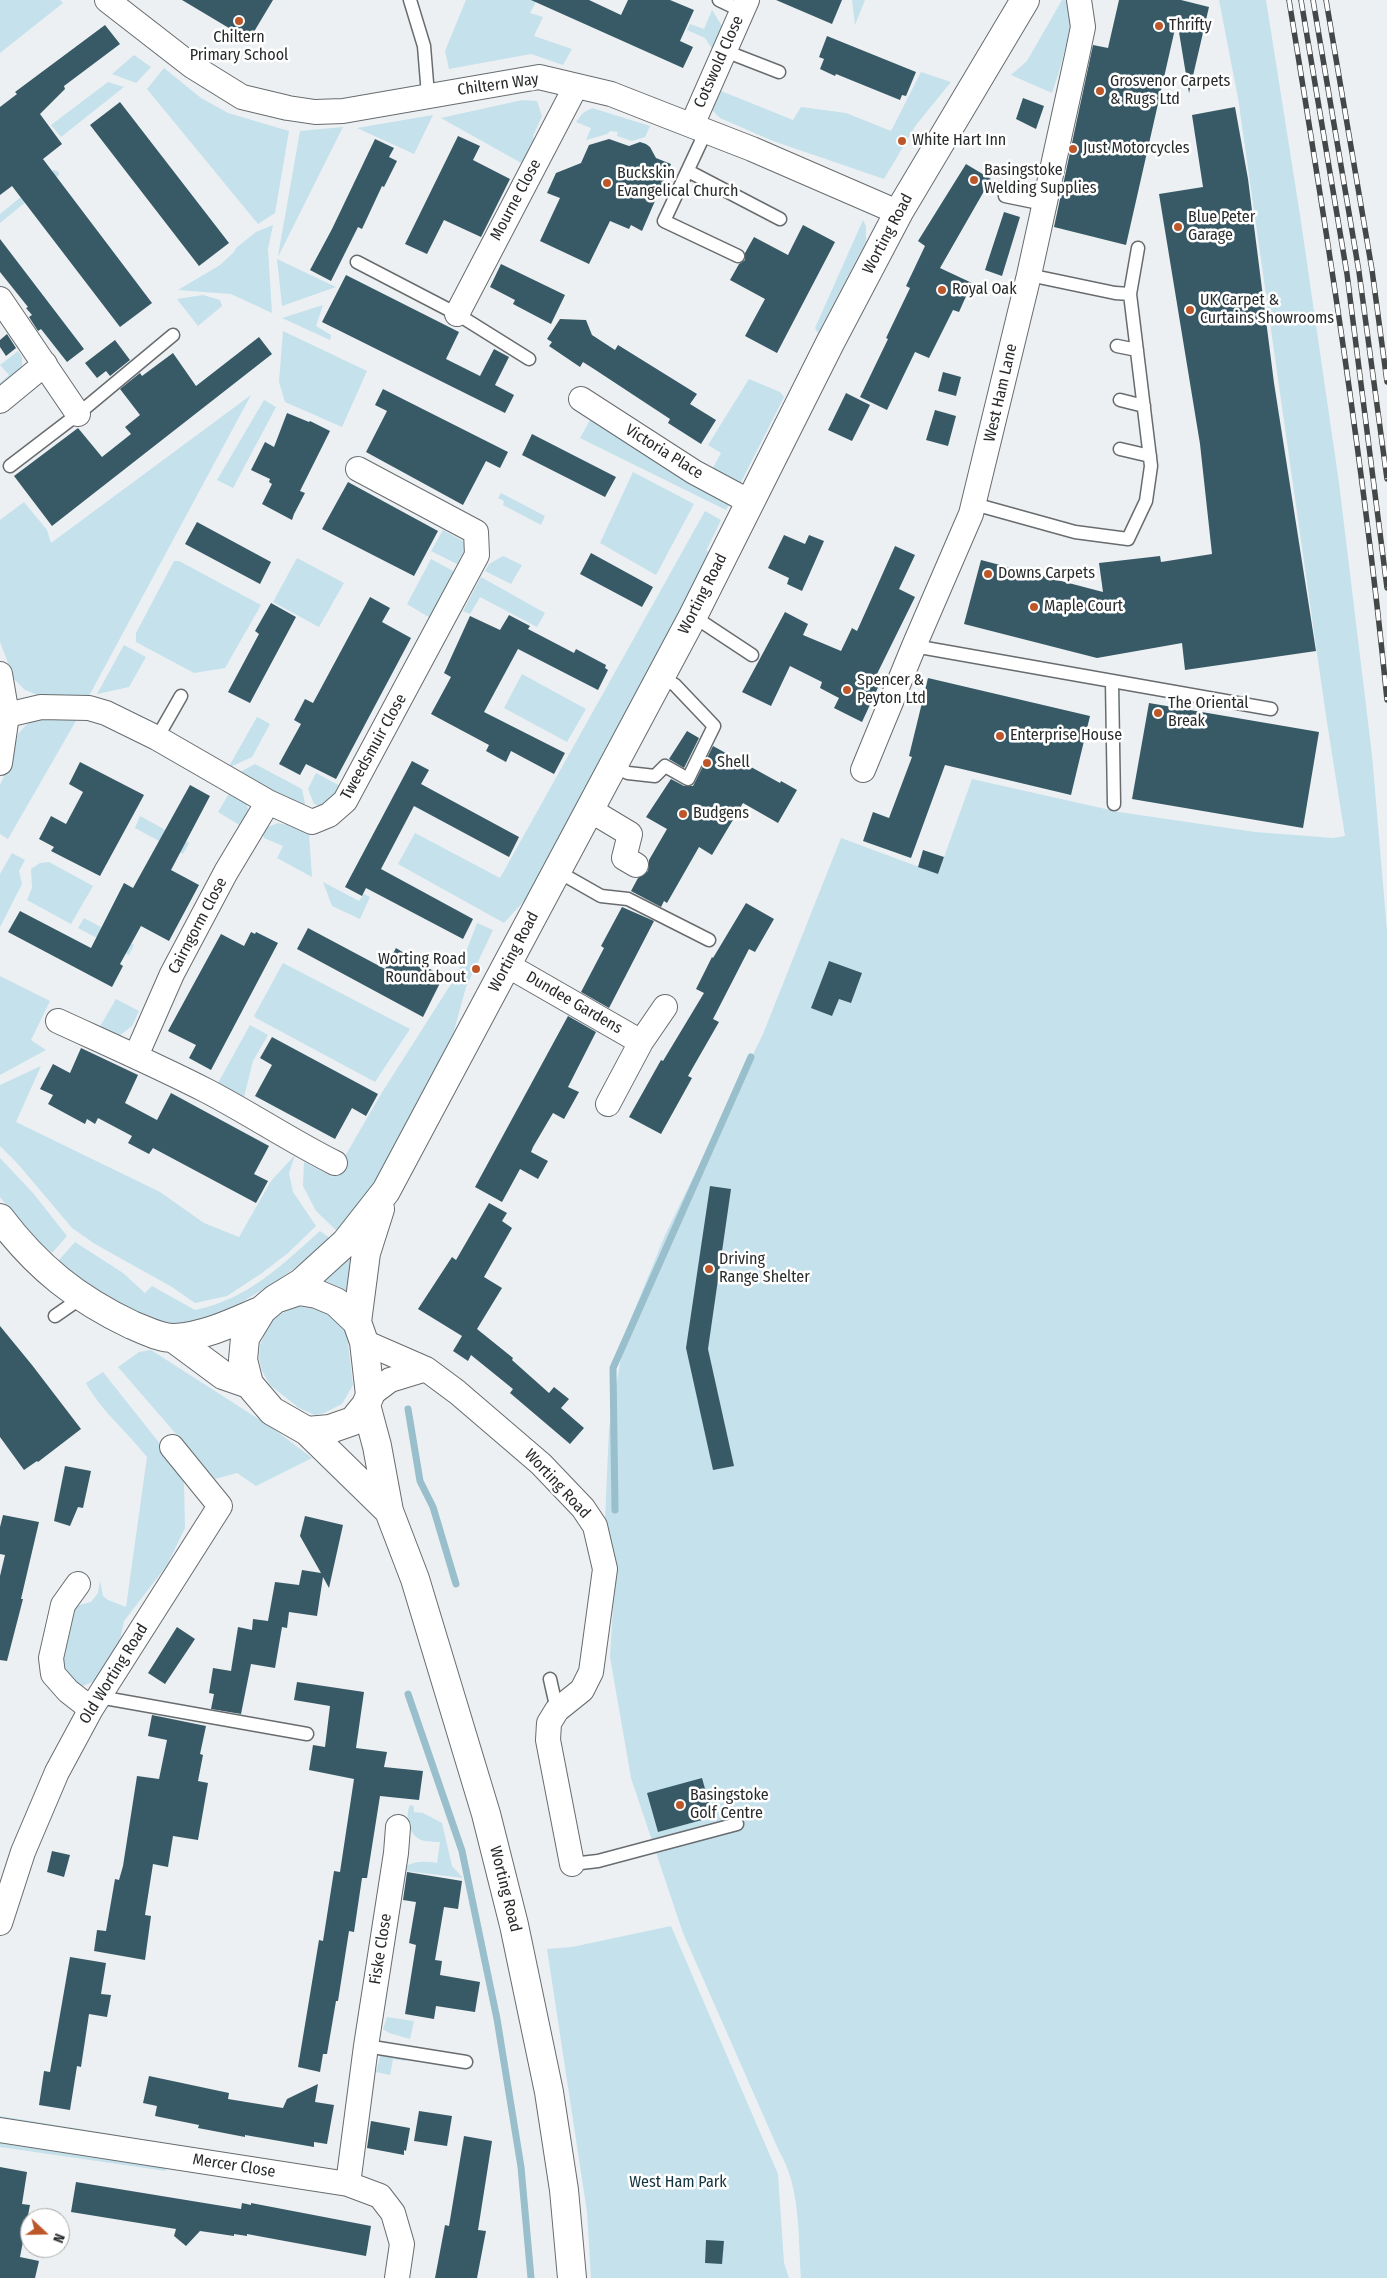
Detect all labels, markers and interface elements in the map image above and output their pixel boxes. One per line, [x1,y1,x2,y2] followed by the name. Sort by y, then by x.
[690,13,748,111] street label: Cotswold Close
[233,15,245,27] marker: Chiltern Primary School
[1169,16,1212,36] place label: Thrifty
[1153,20,1165,32] marker: Thrifty
[190,28,288,66] place label: Chiltern Primary School
[456,70,540,100] street label: Chiltern Way
[1110,72,1230,110] place label: Grosvenor Carpets & Rugs Ltd
[1094,85,1106,97] marker: Grosvenor Carpets & Rugs Ltd
[912,131,1006,151] place label: White Hart Inn
[896,135,908,147] marker: White Hart Inn
[1083,139,1190,159] place label: Just Motorcycles
[1067,143,1079,155] marker: Just Motorcycles
[487,156,545,244] street label: Mourne Close
[984,161,1097,199] place label: Basingstoke Welding Supplies
[617,164,738,202] place label: Buckskin Evangelical Church
[968,174,980,186] marker: Basingstoke Welding Supplies
[601,177,613,189] marker: Buckskin Evangelical Church
[859,191,917,277] street label: Worting Road
[1188,208,1255,246] place label: Blue Peter Garage
[1172,221,1184,233] marker: Blue Peter Garage
[952,280,1017,300] place label: Royal Oak
[936,284,948,296] marker: Royal Oak
[1200,291,1334,329] place label: UK Carpet & Curtains Showrooms
[1184,304,1196,316] marker: UK Carpet & Curtains Showrooms
[980,342,1022,444] street label: West Ham Lane
[621,420,707,484] street label: Victoria Place
[674,550,732,638] street label: Worting Road
[998,564,1095,584] place label: Downs Carpets
[982,568,994,580] marker: Downs Carpets
[1044,597,1123,617] place label: Maple Court
[1028,601,1040,613] marker: Maple Court
[857,671,926,709] place label: Spencer & Peyton Ltd
[841,684,853,696] marker: Spencer & Peyton Ltd
[337,691,411,803] street label: Tweedsmuir Close
[1168,694,1249,732] place label: The Oriental Break
[1152,707,1164,719] marker: The Oriental Break
[1010,726,1122,746] place label: Enterprise House
[994,730,1006,742] marker: Enterprise House
[717,753,750,773] place label: Shell
[701,757,713,769] marker: Shell
[693,804,749,824] place label: Budgens
[677,808,689,820] marker: Budgens
[165,874,231,978] street label: Cairngorm Close
[485,909,543,995] street label: Worting Road
[378,950,466,988] place label: Worting Road Roundabout
[470,963,482,975] marker: Worting Road Roundabout
[522,968,626,1038] street label: Dundee Gardens
[719,1250,810,1288] place label: Driving Range Shelter
[703,1263,715,1275] marker: Driving Range Shelter
[520,1445,594,1523] street label: Worting Road
[76,1620,152,1728] street label: Old Worting Road
[690,1786,769,1824] place label: Basingstoke Golf Centre
[674,1799,686,1811] marker: Basingstoke Golf Centre
[485,1844,525,1934] street label: Worting Road
[366,1912,396,1986] street label: Fiske Close
[191,2150,277,2182] street label: Mercer Close
[629,2173,727,2193] park label: West Ham Park
[20,2208,70,2258] north arrow
[49,2231,68,2245] text: N

